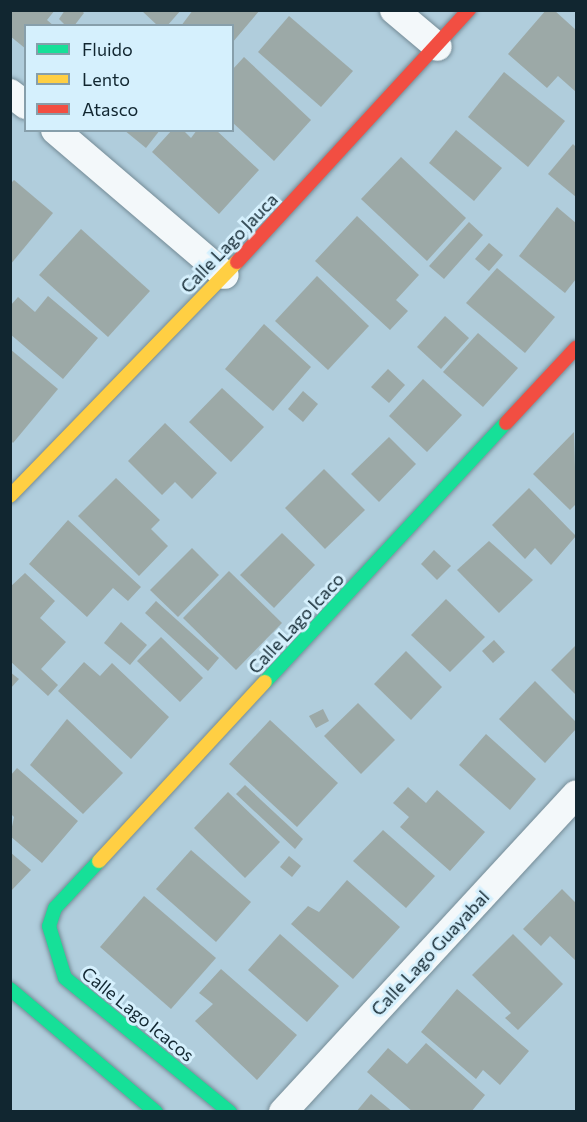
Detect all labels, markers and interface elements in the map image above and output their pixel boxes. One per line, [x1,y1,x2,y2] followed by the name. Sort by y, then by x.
[24,24,234,132] legend
[82,38,133,60] text: Fluido
[82,68,130,90] text: Lento
[82,98,138,120] text: Atasco
[176,189,282,297] street label: Calle Lago Jauca
[244,568,348,678] street label: Calle Lago Icaco
[367,886,493,1020] street label: Calle Lago Guayabal
[77,962,199,1066] street label: Calle Lago Icacos

